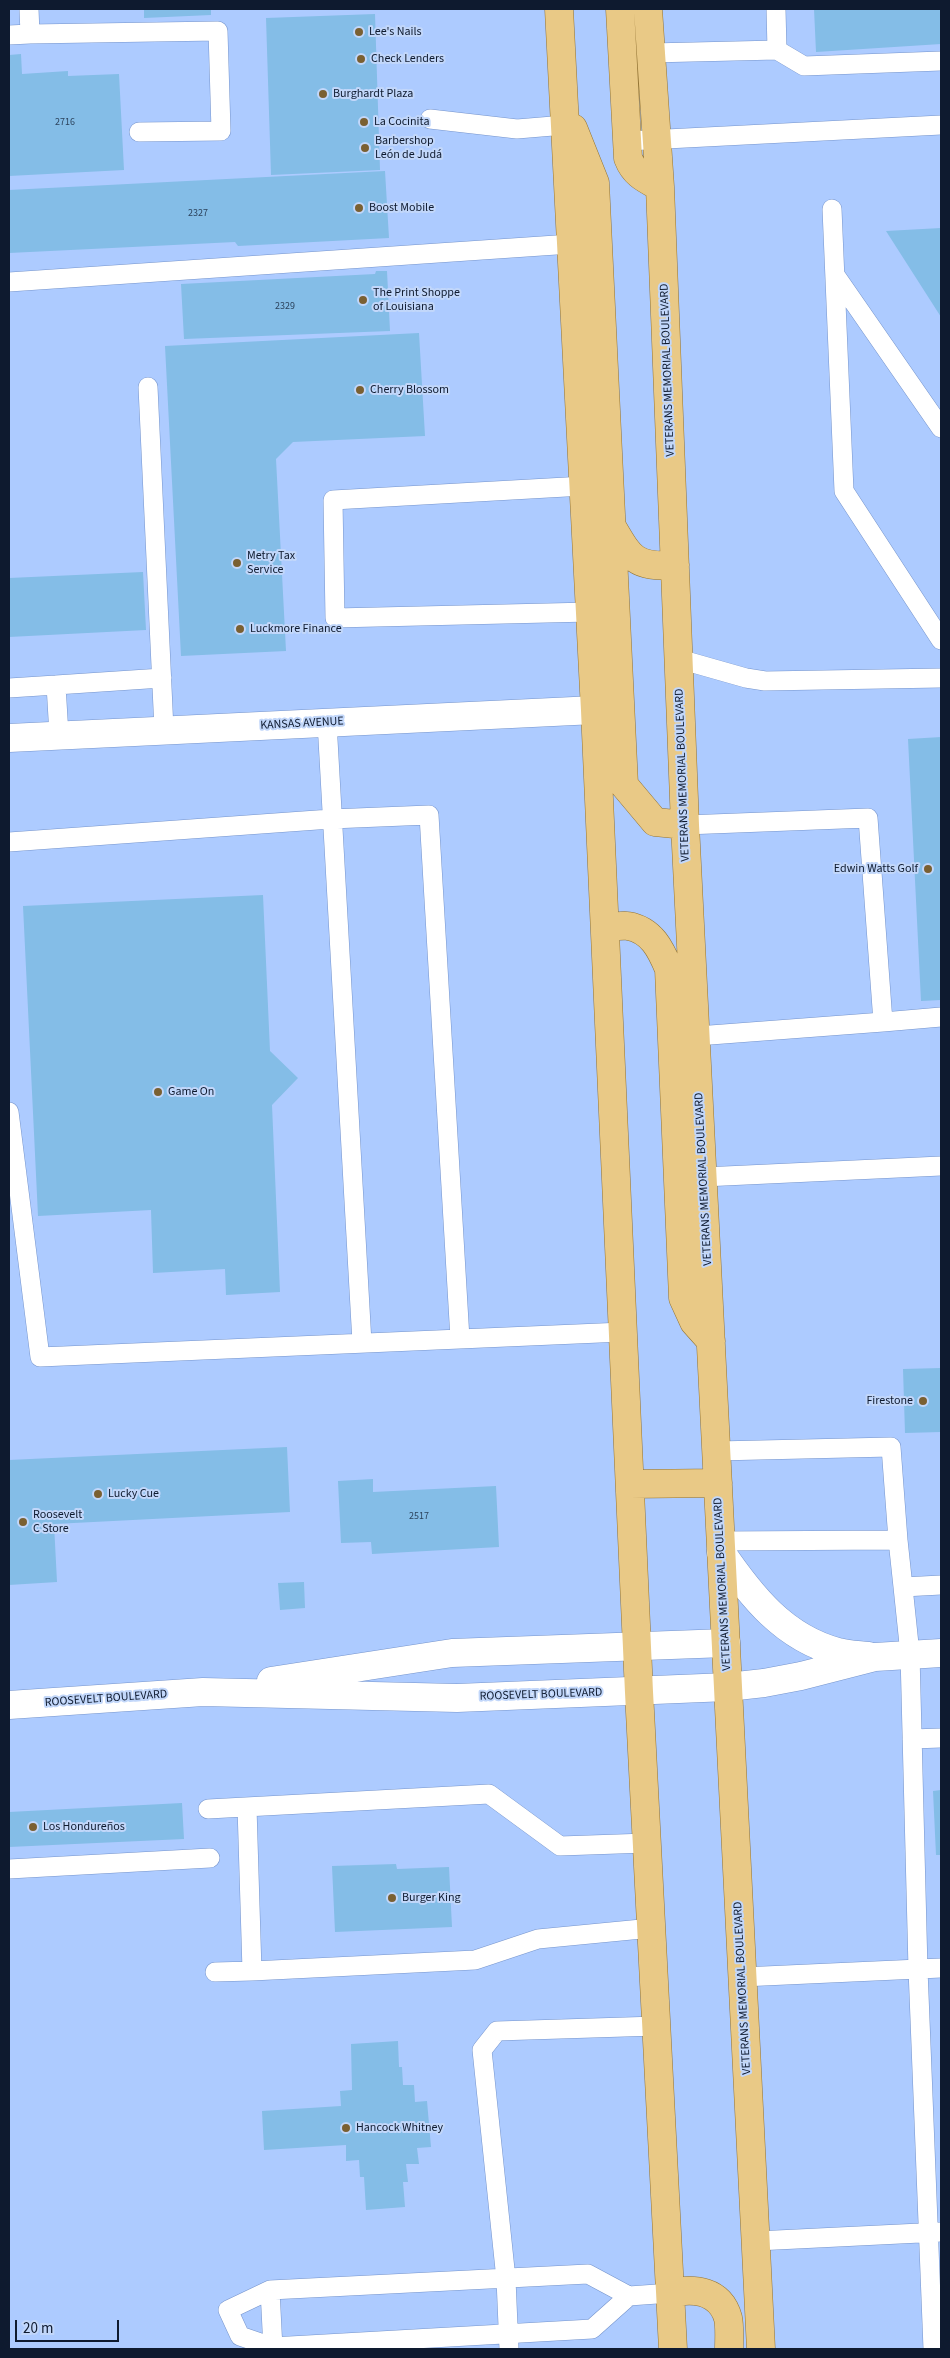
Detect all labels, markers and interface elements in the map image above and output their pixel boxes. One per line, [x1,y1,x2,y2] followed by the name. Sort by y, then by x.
[369,25,422,39] place label: Lee's Nails
[353,26,365,38] marker: Lee's Nails
[371,52,444,66] place label: Check Lenders
[355,53,367,65] marker: Check Lenders
[333,87,413,101] place label: Burghardt Plaza
[317,88,329,100] marker: Burghardt Plaza
[374,115,429,129] place label: La Cocinita
[358,116,370,128] marker: La Cocinita
[55,117,75,129] house number: 2716
[375,134,442,162] place label: Barbershop León de Judá
[359,142,371,154] marker: Barbershop León de Judá
[369,201,434,215] place label: Boost Mobile
[353,202,365,214] marker: Boost Mobile
[188,208,208,220] house number: 2327
[658,283,678,457] street label: VETERANS MEMORIAL BOULEVARD
[373,286,460,314] place label: The Print Shoppe of Louisiana
[357,294,369,306] marker: The Print Shoppe of Louisiana
[275,301,295,313] house number: 2329
[370,383,449,397] place label: Cherry Blossom
[354,384,366,396] marker: Cherry Blossom
[247,549,295,577] place label: Metry Tax Service
[231,557,243,569] marker: Metry Tax Service
[250,622,342,636] place label: Luckmore Finance
[234,623,246,635] marker: Luckmore Finance
[673,688,693,862] street label: VETERANS MEMORIAL BOULEVARD
[260,715,344,733] street label: KANSAS AVENUE
[834,862,918,876] place label: Edwin Watts Golf
[922,863,934,875] marker: Edwin Watts Golf
[168,1085,214,1099] place label: Game On
[152,1086,164,1098] marker: Game On
[692,1092,716,1266] street label: VETERANS MEMORIAL BOULEVARD
[866,1394,913,1408] place label: Firestone
[917,1395,929,1407] marker: Firestone
[108,1487,159,1501] place label: Lucky Cue
[92,1488,104,1500] marker: Lucky Cue
[711,1497,735,1671] street label: VETERANS MEMORIAL BOULEVARD
[33,1508,82,1536] place label: Roosevelt C Store
[409,1511,429,1523] house number: 2517
[17,1516,29,1528] marker: Roosevelt C Store
[479,1686,603,1704] street label: ROOSEVELT BOULEVARD
[44,1688,168,1710] street label: ROOSEVELT BOULEVARD
[43,1820,125,1834] place label: Los Hondureños
[27,1821,39,1833] marker: Los Hondureños
[402,1891,461,1905] place label: Burger King
[386,1892,398,1904] marker: Burger King
[731,1901,755,2075] street label: VETERANS MEMORIAL BOULEVARD
[356,2121,443,2135] place label: Hancock Whitney
[340,2122,352,2134] marker: Hancock Whitney
[18,2310,121,2342] scale bar
[23,2318,53,2339] text: 20 m

